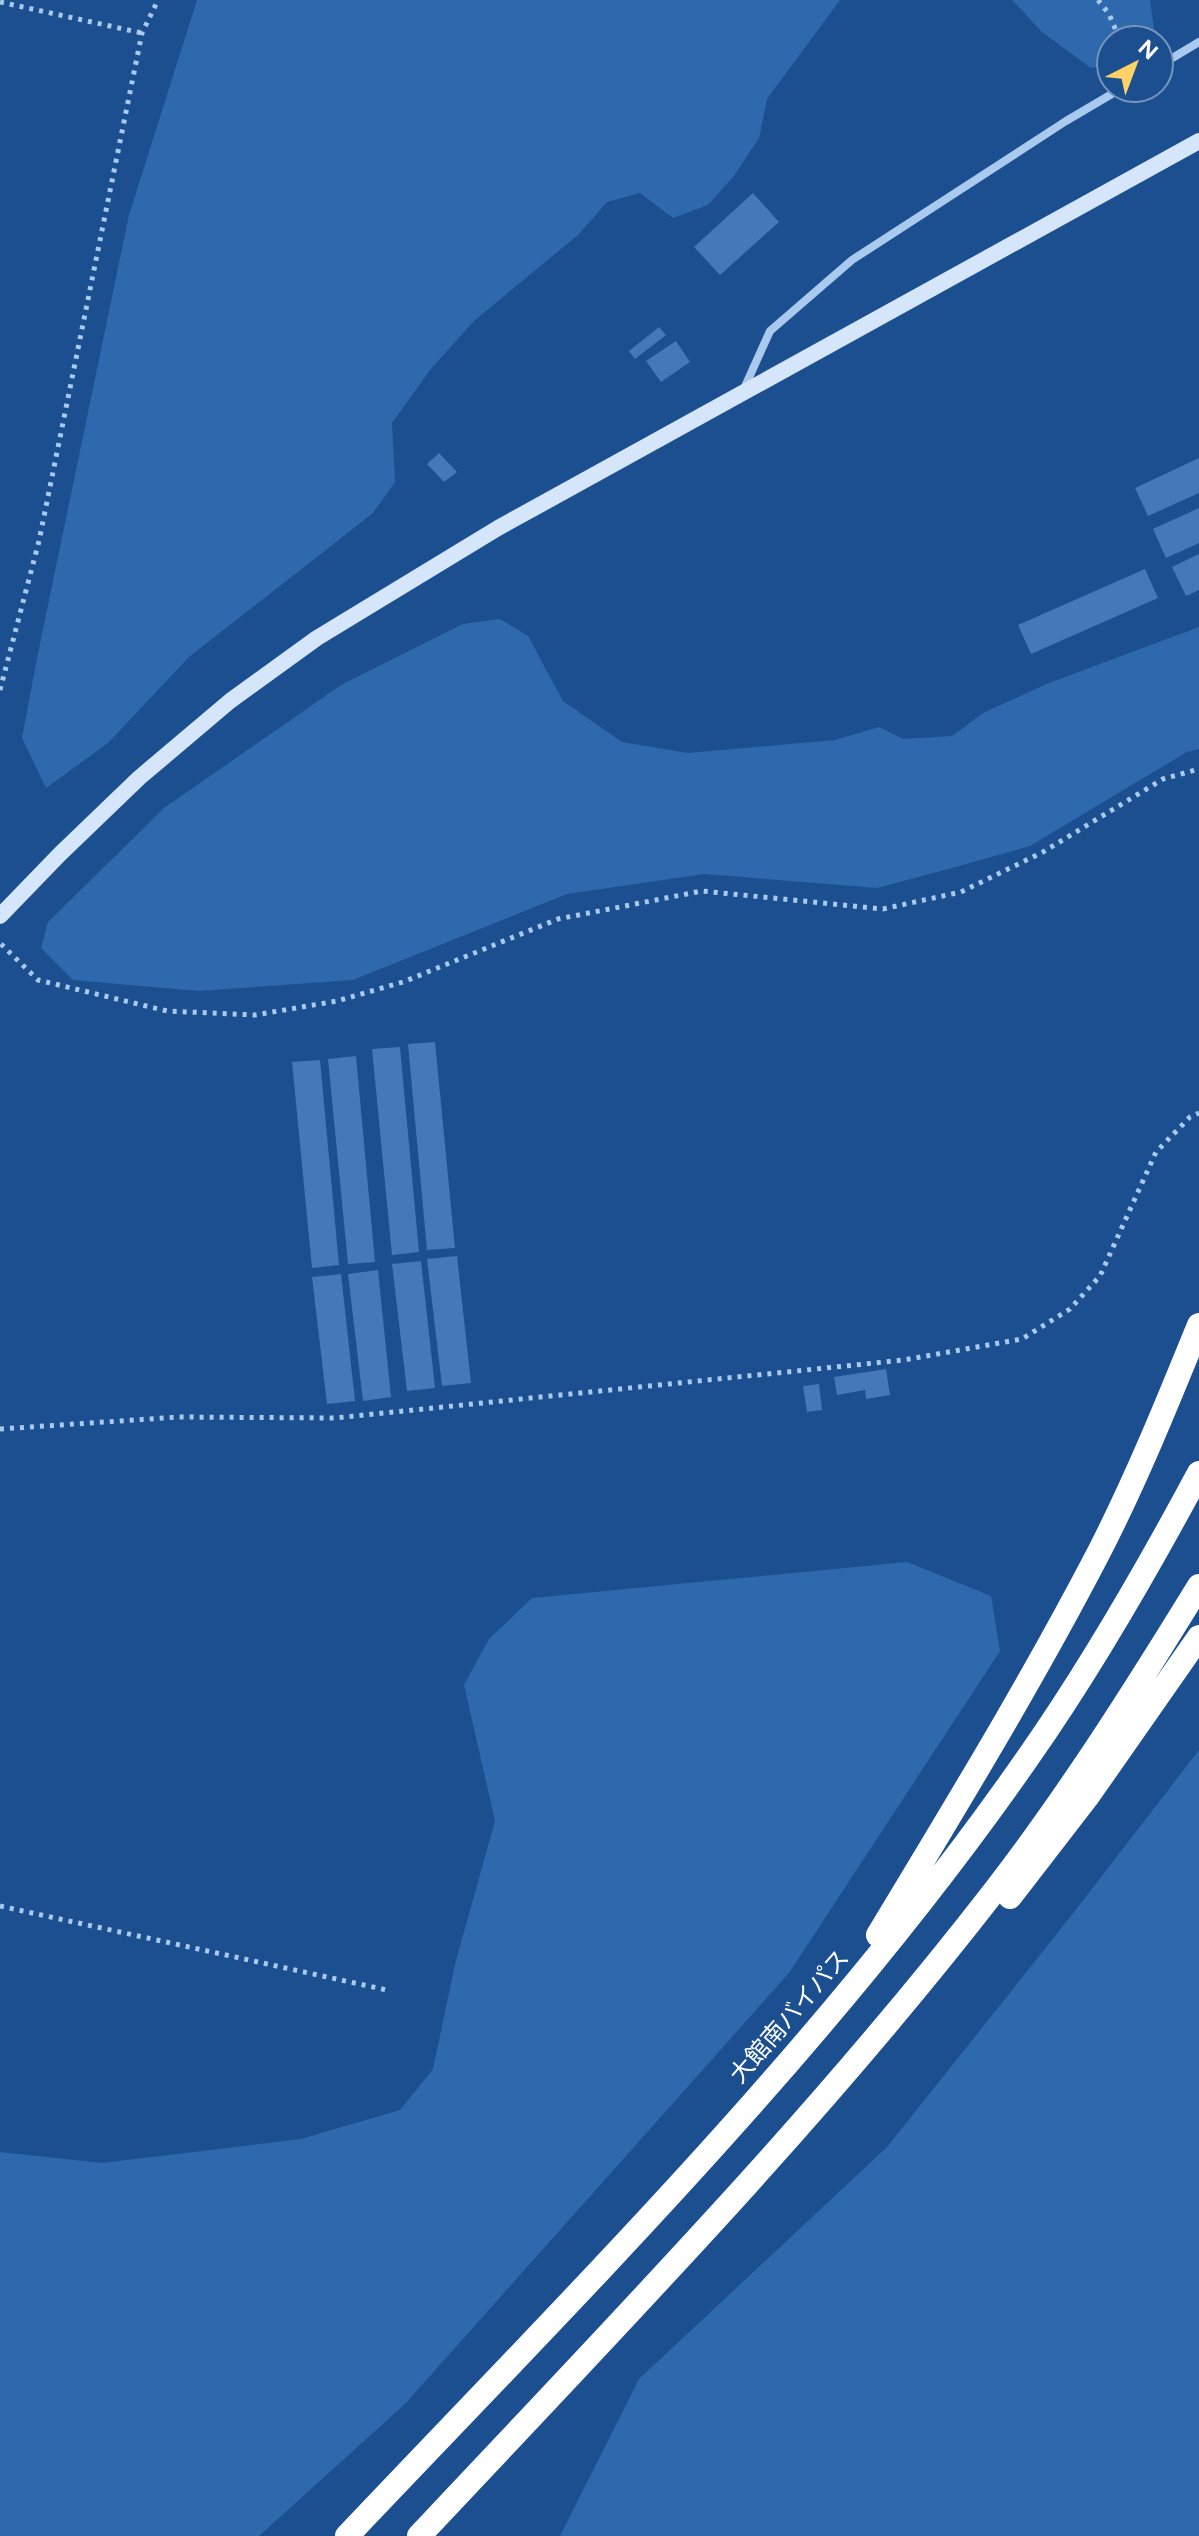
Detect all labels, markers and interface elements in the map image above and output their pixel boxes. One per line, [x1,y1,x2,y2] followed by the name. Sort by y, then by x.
[1095,24,1175,104] north arrow
[1133,34,1163,65] text: N
[723,1943,855,2089] street label: 大館南バイパス

